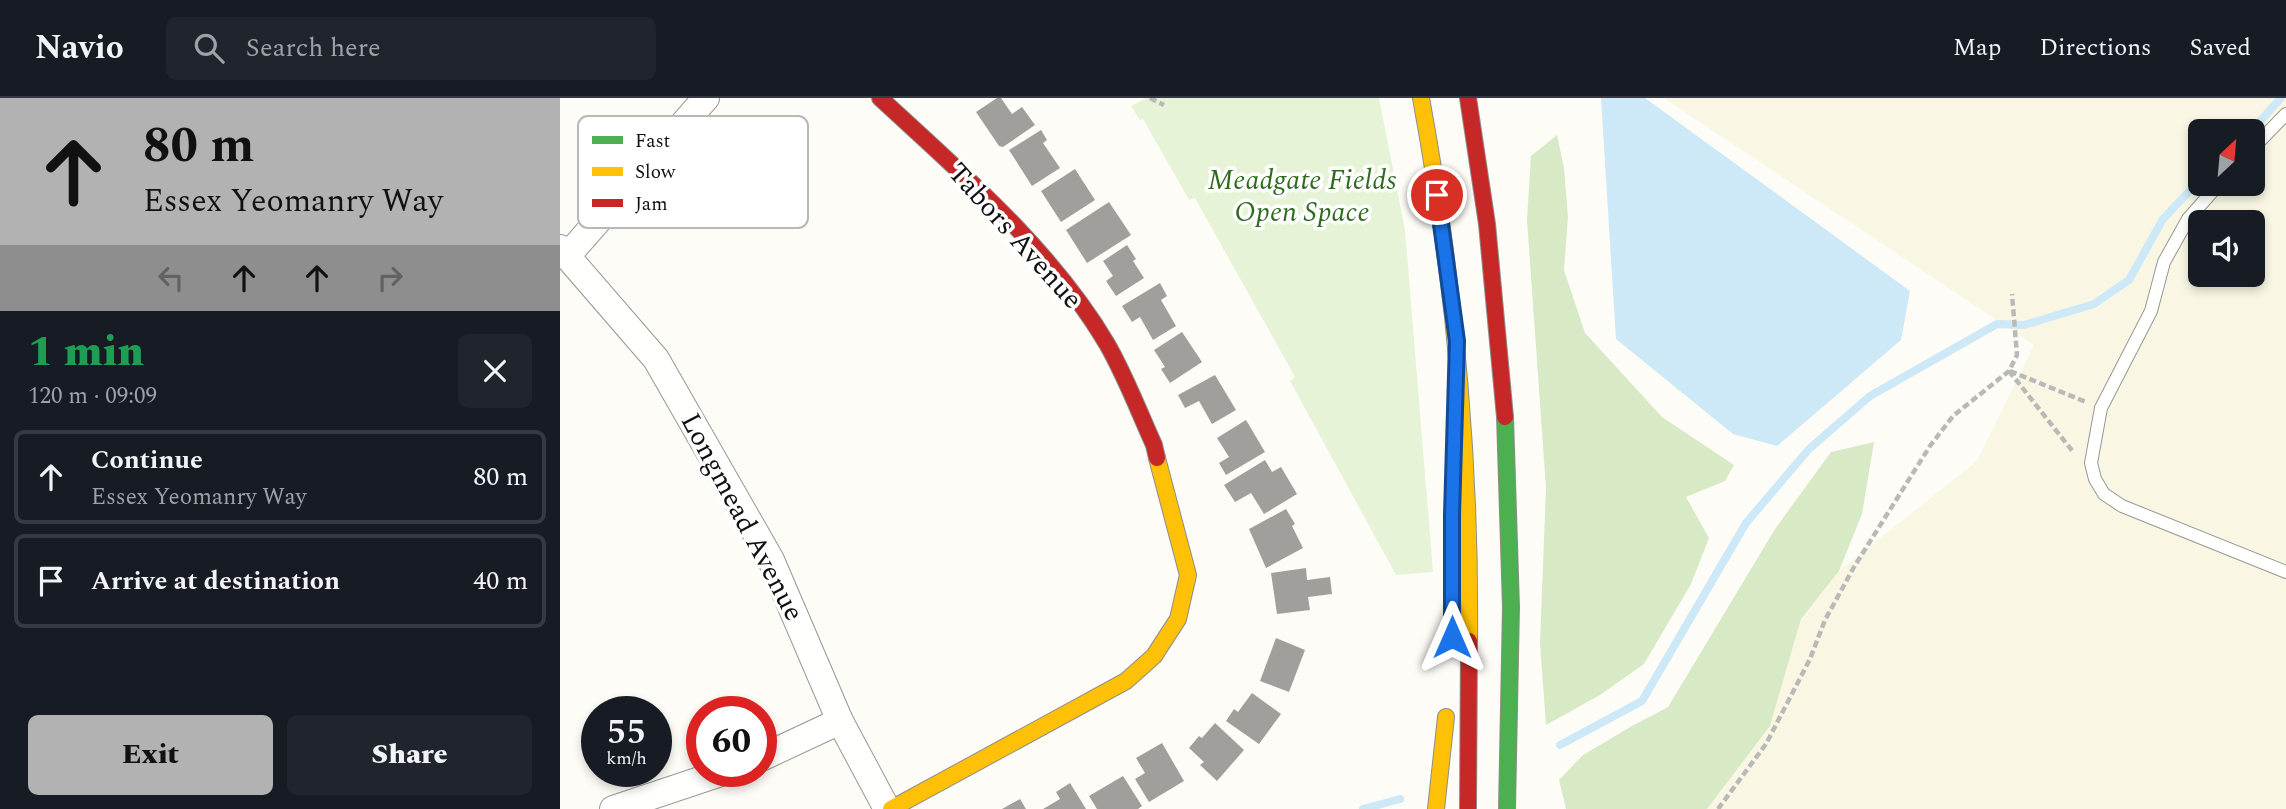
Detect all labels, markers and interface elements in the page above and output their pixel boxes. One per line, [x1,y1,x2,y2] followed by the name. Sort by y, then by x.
[166,17,656,80] search box
[35,23,124,73] text: Navio
[246,28,381,68] text: Search here
[190,29,228,67] icon: search
[1953,30,2001,66] text: Map
[2039,30,2151,66] text: Directions
[2189,30,2251,66] text: Saved
[143,109,254,184] text: 80 m
[578,116,808,228] legend
[2188,119,2264,196] north arrow
[2188,119,2265,287] map controls
[28,126,119,217] icon: ahead
[635,127,671,156] text: Fast
[937,153,1093,319] street label: Tabors Avenue
[635,158,676,187] text: Slow
[1208,159,1396,234] park label: Meadgate Fields Open Space
[1407,165,1467,225] pin
[1418,176,1456,214] icon: arrive
[143,177,443,226] text: Essex Yeomanry Way
[635,190,667,219] text: Jam
[2188,210,2265,287] button: sound
[152,259,190,297] icon: left
[225,259,263,297] icon: ahead
[298,259,336,297] icon: ahead
[371,259,409,297] icon: right
[28,321,144,384] text: 1 min
[458,334,532,408] button: close
[28,379,157,414] text: 120 m · 09:09
[669,405,815,629] street label: Longmead Avenue
[91,440,203,480] text: Continue
[473,457,528,497] text: 80 m
[32,458,70,496] icon: ahead
[91,480,307,515] text: Essex Yeomanry Way
[91,561,340,601] text: Arrive at destination
[473,561,528,601] text: 40 m
[32,562,70,600] icon: arrive
[1415,600,1489,674] position arrow
[686,696,777,787] speed limit sign: 60
[607,706,646,759] text: 55
[28,715,273,795] button: Exit
[287,715,532,795] button: Share
[606,745,647,772] text: km/h

